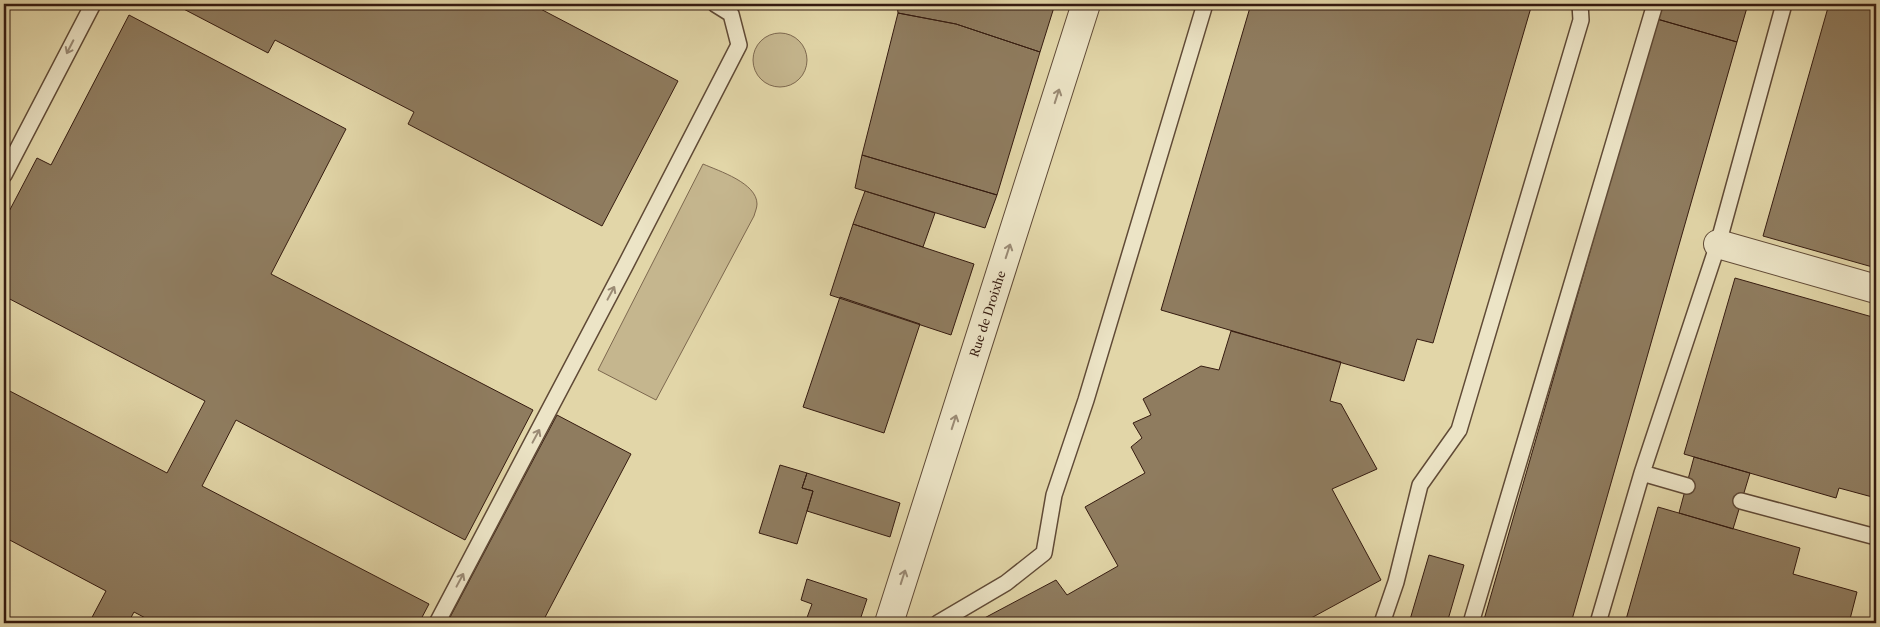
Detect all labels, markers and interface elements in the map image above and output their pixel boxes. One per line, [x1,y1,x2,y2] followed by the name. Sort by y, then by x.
[65,39,74,54] one-way arrow
[1053,88,1062,104] one-way arrow
[1004,243,1013,259] one-way arrow
[966,268,1009,359] street label: Rue de Droixhe
[606,285,616,300] one-way arrow
[949,415,959,431] one-way arrow
[531,429,541,444] one-way arrow
[899,569,909,585] one-way arrow
[455,573,465,588] one-way arrow

